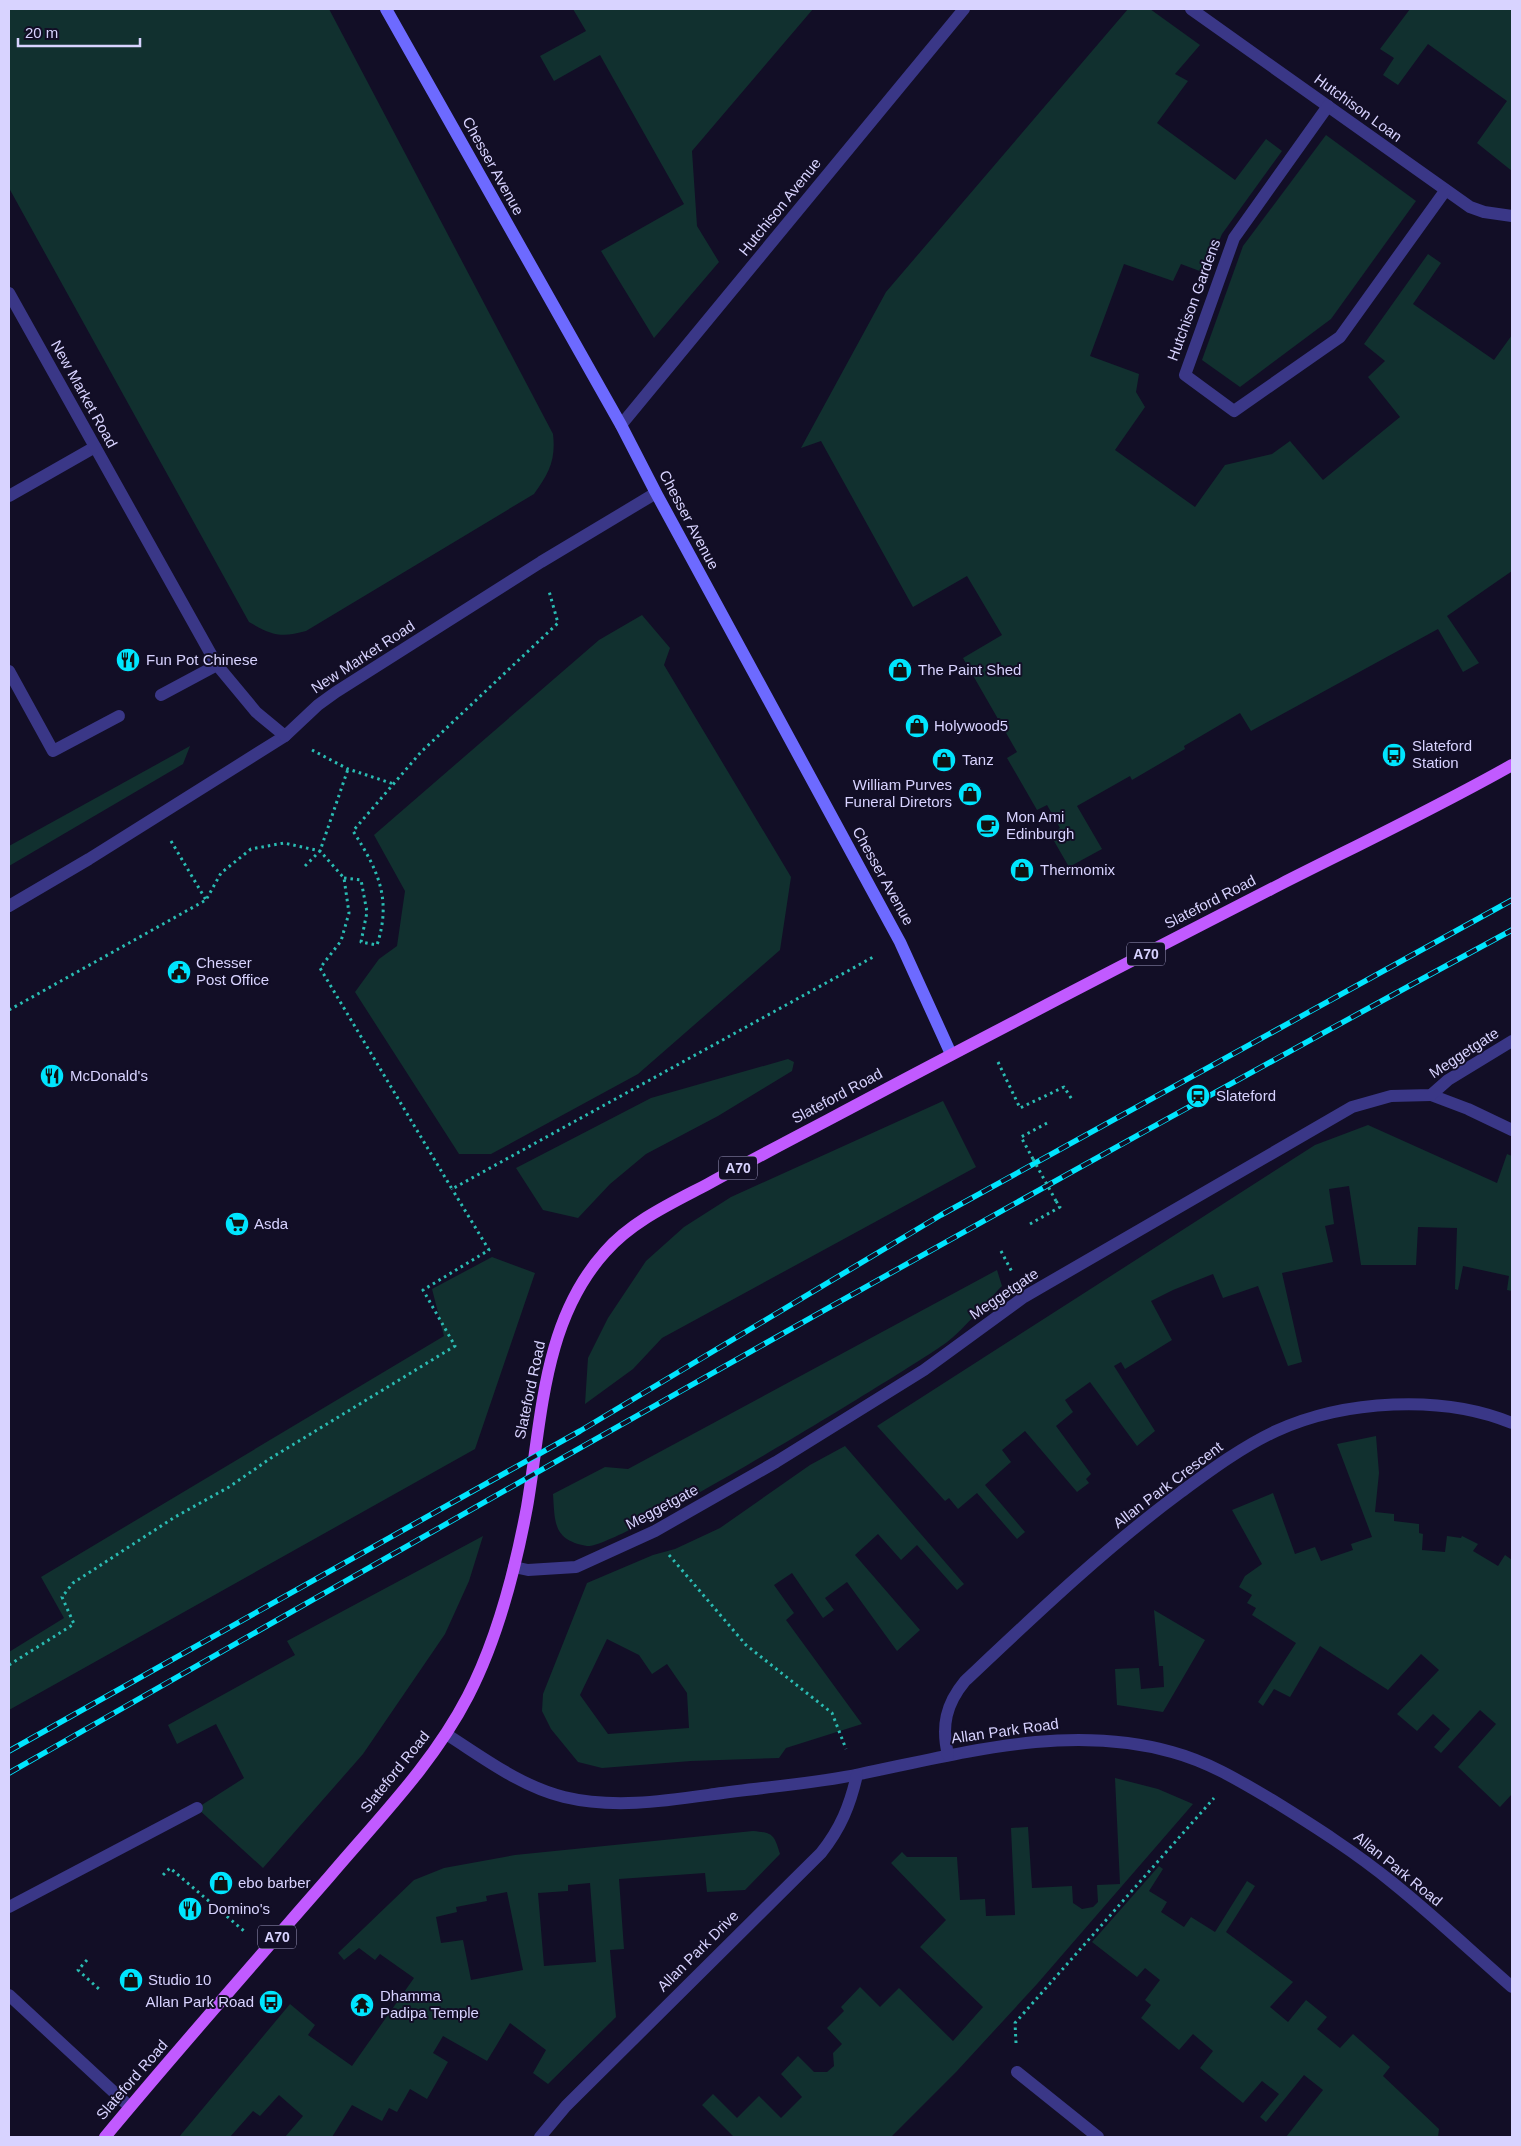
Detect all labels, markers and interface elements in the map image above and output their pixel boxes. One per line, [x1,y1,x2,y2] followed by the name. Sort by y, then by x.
[18,15,140,47] scale bar
[25,24,58,41] text: 20 m
[1311,70,1405,145] street label: Hutchison Loan
[459,114,527,218] street label: Chesser Avenue
[735,154,824,259] street label: Hutchison Avenue
[1164,237,1223,363] street label: Hutchison Gardens
[48,337,121,450] street label: New Market Road
[656,467,723,572] street label: Chesser Avenue
[308,617,418,696] street label: New Market Road
[115,647,141,673] restaurant icon: Fun Pot Chinese
[146,651,258,668] place label: Fun Pot Chinese
[887,657,913,683] shop icon: The Paint Shed
[918,661,1021,678] place label: The Paint Shed
[904,713,930,739] shop icon: Holywood5
[934,717,1008,734] place label: Holywood5
[1412,737,1472,771] place label: Slateford Station
[1381,742,1407,768] bus stop icon: Slateford Station
[931,747,957,773] shop icon: Tanz
[962,751,994,768] place label: Tanz
[844,776,952,810] place label: William Purves Funeral Diretors
[957,781,983,807] shop icon: William Purves Funeral Diretors
[1006,808,1074,842] place label: Mon Ami Edinburgh
[975,813,1001,839] cafe icon: Mon Ami Edinburgh
[849,824,917,928] street label: Chesser Avenue
[1009,857,1035,883] shop icon: Thermomix
[1040,861,1116,878] place label: Thermomix
[1161,871,1258,932] street label: Slateford Road
[1127,942,1165,966] road number: A70
[196,954,269,988] place label: Chesser Post Office
[166,959,192,985] public building icon: Chesser Post Office
[1426,1024,1502,1081] street label: Meggetgate
[39,1063,65,1089] restaurant icon: McDonald's
[789,1065,885,1127] street label: Slateford Road
[70,1067,148,1084] place label: McDonald's
[1185,1083,1211,1109] station icon: Slateford
[1216,1087,1276,1104] place label: Slateford
[719,1156,757,1180] road number: A70
[224,1211,250,1237] supermarket icon: Asda
[254,1215,289,1232] place label: Asda
[966,1264,1041,1323] street label: Meggetgate
[511,1339,548,1441] street label: Slateford Road
[1110,1437,1226,1531] street label: Allan Park Crescent
[623,1480,701,1533] street label: Meggetgate
[950,1715,1060,1746] street label: Allan Park Road
[357,1727,433,1816] street label: Slateford Road
[1351,1828,1446,1909] street label: Allan Park Road
[208,1870,234,1896] shop icon: ebo barber
[238,1874,311,1891] place label: ebo barber
[177,1896,203,1922] restaurant icon: Domino's
[208,1900,270,1917] place label: Domino's
[654,1907,742,1995] street label: Allan Park Drive
[258,1925,296,1948] road number: A70
[118,1967,144,1993] shop icon: Studio 10
[148,1971,211,1988] place label: Studio 10
[380,1987,479,2021] place label: Dhamma Padipa Temple
[258,1989,284,2015] bus stop icon: Allan Park Road
[349,1992,375,2018] temple icon: Dhamma Padipa Temple
[146,1993,254,2010] place label: Allan Park Road
[92,2036,171,2123] street label: Slateford Road

